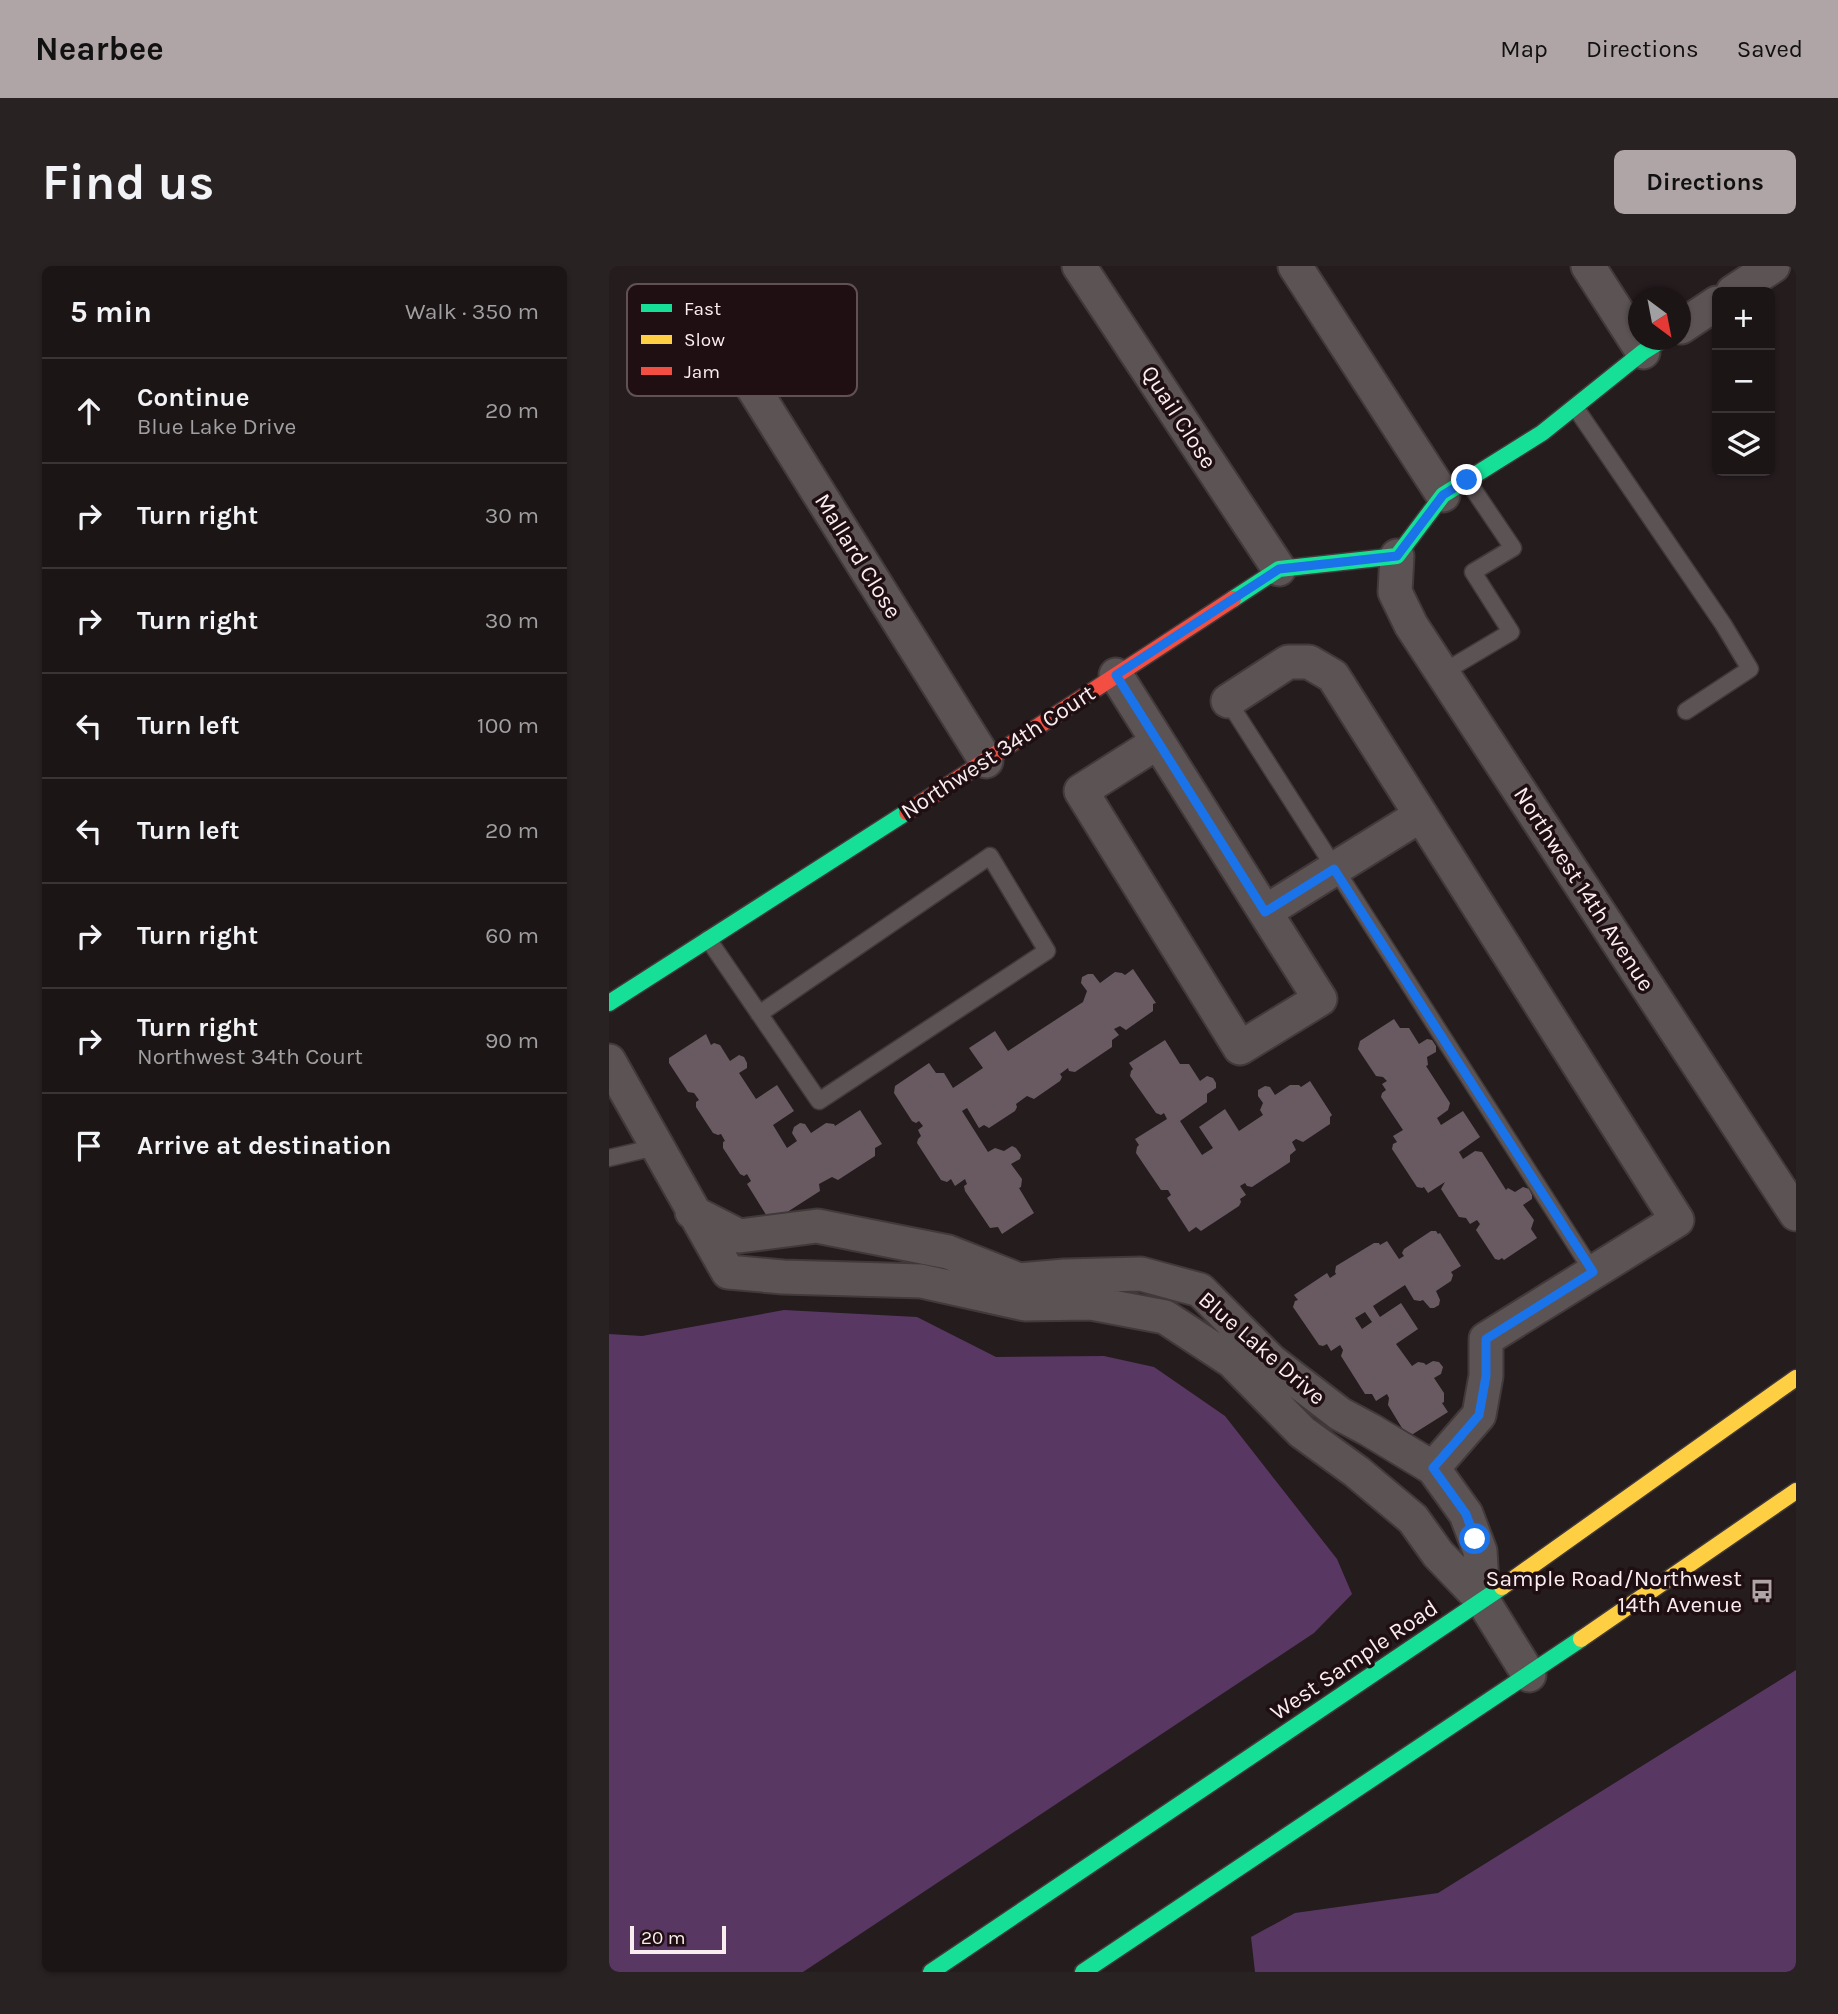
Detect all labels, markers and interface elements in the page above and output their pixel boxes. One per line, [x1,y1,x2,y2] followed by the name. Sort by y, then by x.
[35,30,164,68] text: Nearbee
[1500,35,1548,63] text: Map
[1586,35,1699,63] text: Directions
[1737,35,1803,63] text: Saved
[1614,150,1796,214] button: Directions
[42,154,214,211] text: Find us
[627,284,857,396] legend
[1628,287,1691,350] north arrow
[1712,287,1775,476] map controls
[1712,287,1775,350] button: +
[70,294,152,330] text: 5 min
[405,298,539,325] text: Walk · 350 m
[684,298,721,320] text: Fast
[684,329,725,351] text: Slow
[1712,350,1775,413] button: −
[1136,360,1222,474] street label: Quail Close
[684,361,720,383] text: Jam
[137,382,249,413] text: Continue
[70,392,108,430] icon: ahead
[485,397,539,424] text: 20 m
[137,413,296,440] text: Blue Lake Drive
[1712,413,1775,476] button: layers
[1451,464,1482,495] route end
[809,489,907,623] street label: Mallard Close
[70,497,108,535] icon: right
[137,500,258,531] text: Turn right
[485,502,539,529] text: 30 m
[70,602,108,640] icon: right
[137,605,258,636] text: Turn right
[485,607,539,634] text: 30 m
[896,679,1100,825] street label: Northwest 34th Court
[70,707,108,745] icon: left
[137,710,239,741] text: Turn left
[477,712,539,739] text: 100 m
[1508,782,1660,996] street label: Northwest 14th Avenue
[70,812,108,850] icon: left
[137,815,239,846] text: Turn left
[485,817,539,844] text: 20 m
[70,917,108,955] icon: right
[137,920,258,951] text: Turn right
[485,922,539,949] text: 60 m
[137,1012,258,1043] text: Turn right
[70,1022,108,1060] icon: right
[485,1027,539,1054] text: 90 m
[137,1043,363,1070] text: Northwest 34th Court
[70,1127,108,1165] icon: arrive
[137,1130,391,1161] text: Arrive at destination
[1193,1286,1331,1410] street label: Blue Lake Drive
[1459,1523,1490,1554] route start
[1486,1565,1742,1618] place label: Sample Road/Northwest 14th Avenue
[1748,1577,1776,1605] bus stop icon: Sample Road/Northwest 14th Avenue
[1265,1594,1443,1726] street label: West Sample Road
[630,1923,726,1955] scale bar
[641,1927,686,1949] text: 20 m

